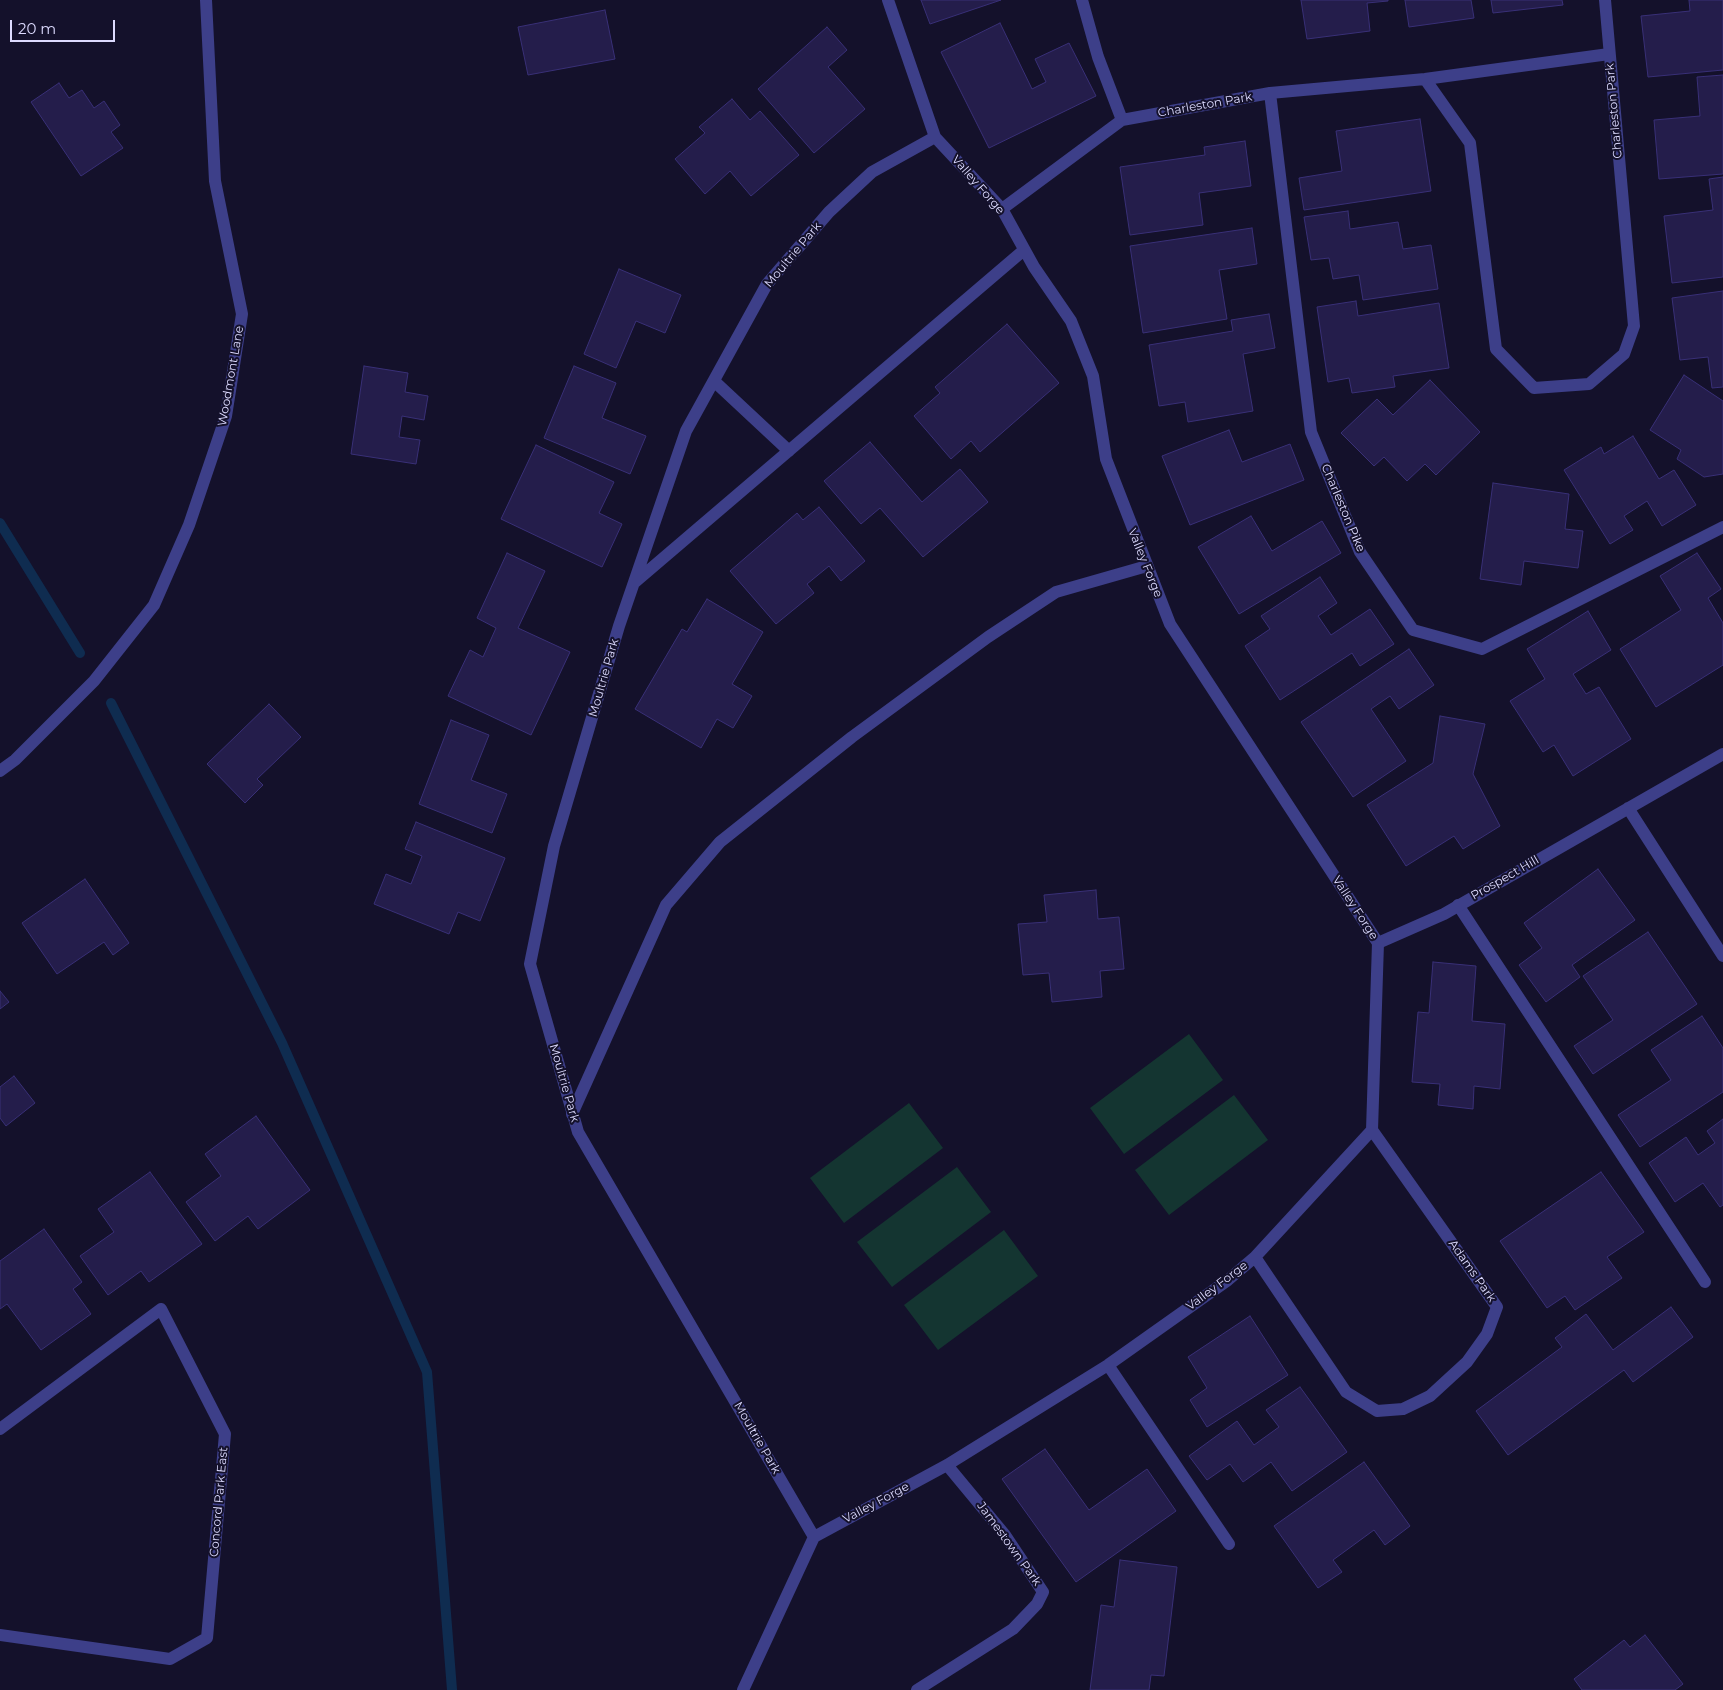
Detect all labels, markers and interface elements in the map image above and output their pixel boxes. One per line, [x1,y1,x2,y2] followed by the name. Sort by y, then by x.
[12,10,118,42] scale bar
[18,19,56,38] text: 20 m
[1603,63,1625,159] street label: Charleston Park
[1157,90,1253,120] street label: Charleston Park
[949,153,1007,217] street label: Valley Forge
[762,219,824,291] street label: Moultrie Park
[215,325,247,427] street label: Woodmont Lane
[1318,462,1368,554] street label: Charleston Pike
[1125,526,1165,600] street label: Valley Forge
[586,637,622,719] street label: Moultrie Park
[1468,853,1542,903] street label: Prospect Hill
[1329,873,1381,943] street label: Valley Forge
[546,1042,582,1124] street label: Moultrie Park
[1445,1237,1499,1305] street label: Adams Park
[1183,1258,1251,1314] street label: Valley Forge
[731,1399,783,1477] street label: Moultrie Park
[207,1446,231,1558] street label: Concord Park East
[840,1479,912,1527] street label: Valley Forge
[974,1499,1044,1589] street label: Jamestown Park

